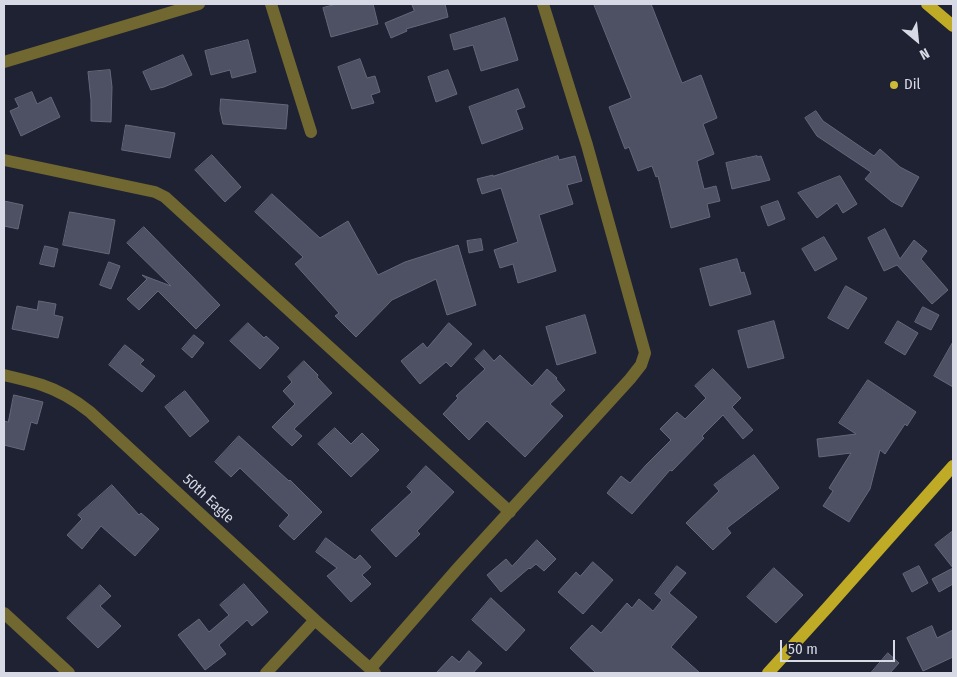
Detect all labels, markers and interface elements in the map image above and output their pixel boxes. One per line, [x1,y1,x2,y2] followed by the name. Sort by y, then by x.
[892,15,942,65] north arrow
[917,44,932,63] text: N
[904,76,920,94] place label: Dil
[888,79,900,91] marker: Dil
[179,471,237,527] street label: 50th Eagle
[782,630,897,662] scale bar
[788,640,818,658] text: 50 m

